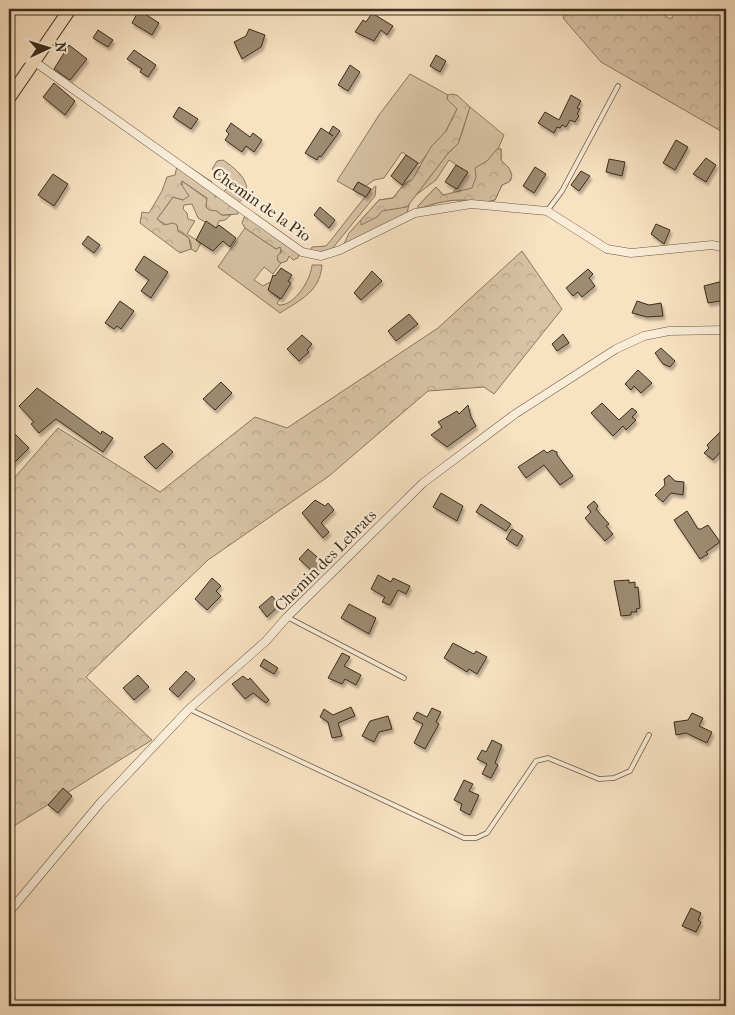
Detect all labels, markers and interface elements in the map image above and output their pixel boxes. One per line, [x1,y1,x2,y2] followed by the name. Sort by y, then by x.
[22,22,72,72] north arrow
[52,41,69,53] text: N
[209,163,315,245] street label: Chemin de la Pio
[271,505,380,615] street label: Chemin des Lebrats

